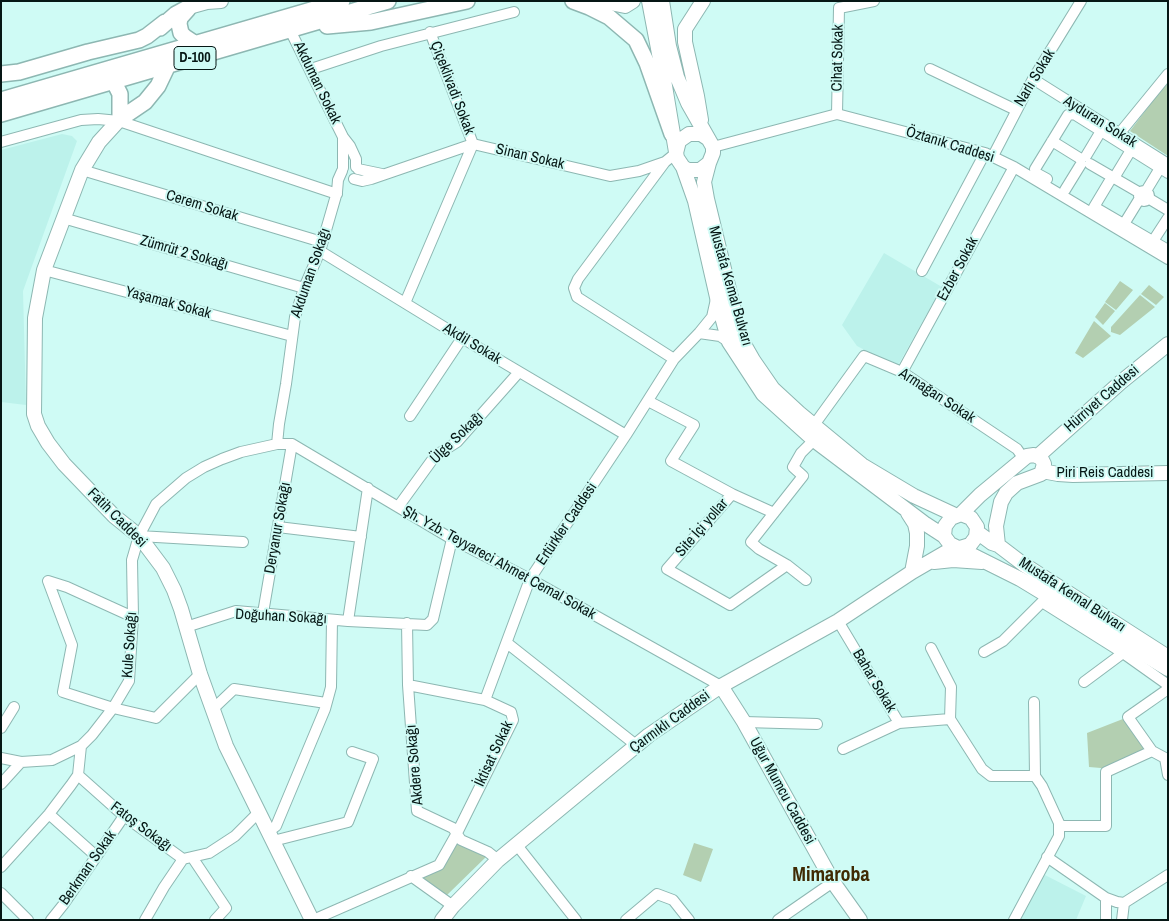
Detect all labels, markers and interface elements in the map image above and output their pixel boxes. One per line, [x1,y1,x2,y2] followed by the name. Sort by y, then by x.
[828,24,848,92] street label: Cihat Sokak
[289,39,345,127] street label: Akduman Sokak
[426,39,478,137] street label: Çiçeklivadi Sokak
[174,46,216,70] road number: D-100
[1011,46,1059,110] street label: Narlı Sokak
[1060,92,1140,152] street label: Ayduran Sokak
[904,123,996,167] street label: Öztanık Caddesi
[494,140,566,174] street label: Sinan Sokak
[164,187,240,225] street label: Cerem Sokak
[704,224,756,348] street label: Mustafa Kemal Bulvarı
[287,226,335,320] street label: Akduman Sokağı
[138,232,230,274] street label: Zümrüt 2 Sokağı
[934,234,982,304] street label: Ezber Sokak
[123,283,213,323] street label: Yaşamak Sokak
[440,320,504,368] street label: Akdil Sokak
[1061,362,1143,436] street label: Hürriyet Caddesi
[895,365,979,427] street label: Armağan Sokak
[427,408,487,468] street label: Ülge Sokağı
[1056,464,1154,482] street label: Piri Reis Caddesi
[533,479,601,569] street label: Ertürkler Caddesi
[261,481,295,575] street label: Deryanur Sokağı
[84,485,150,551] street label: Fatih Caddesi
[672,495,732,561] street label: Site İçi yollar
[399,502,599,624] street label: Şh. Yzb. Teyyareci Ahmet Cemal Sokak
[1015,554,1129,636] street label: Mustafa Kemal Bulvarı
[235,606,327,628] street label: Doğuhan Sokağı
[119,611,141,679] street label: Kule Sokağı
[848,646,900,716] street label: Bahar Sokak
[626,687,714,757] street label: Çarmıklı Caddesi
[471,718,517,790] street label: İktisat Sokak
[403,724,427,806] street label: Akdere Sokağı
[745,734,819,848] street label: Uğur Mumcu Caddesi
[107,798,175,856] street label: Fatoş Sokağı
[56,827,120,909] street label: Berkman Sokak
[792,864,870,888] district label: Mimaroba

